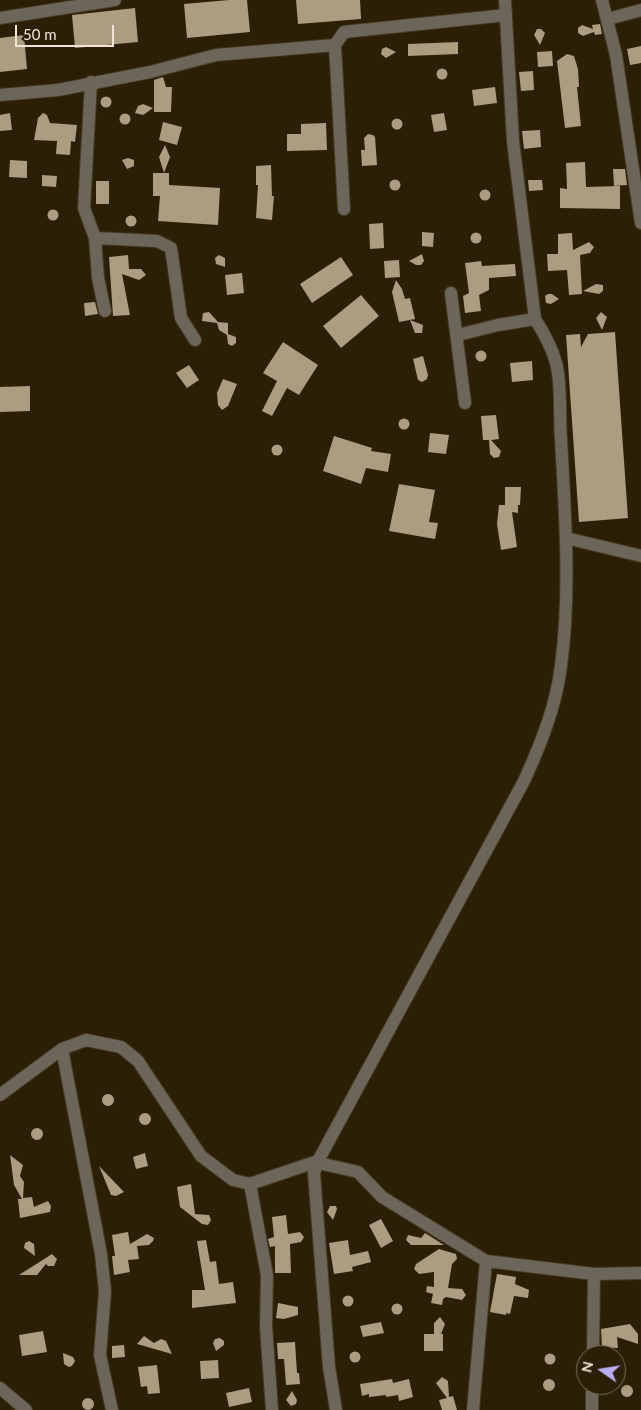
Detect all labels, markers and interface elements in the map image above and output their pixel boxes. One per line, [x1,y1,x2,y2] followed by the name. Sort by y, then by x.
[18,15,116,47] scale bar
[23,25,57,43] text: 50 m
[576,1345,626,1395] north arrow
[577,1360,596,1374] text: N

